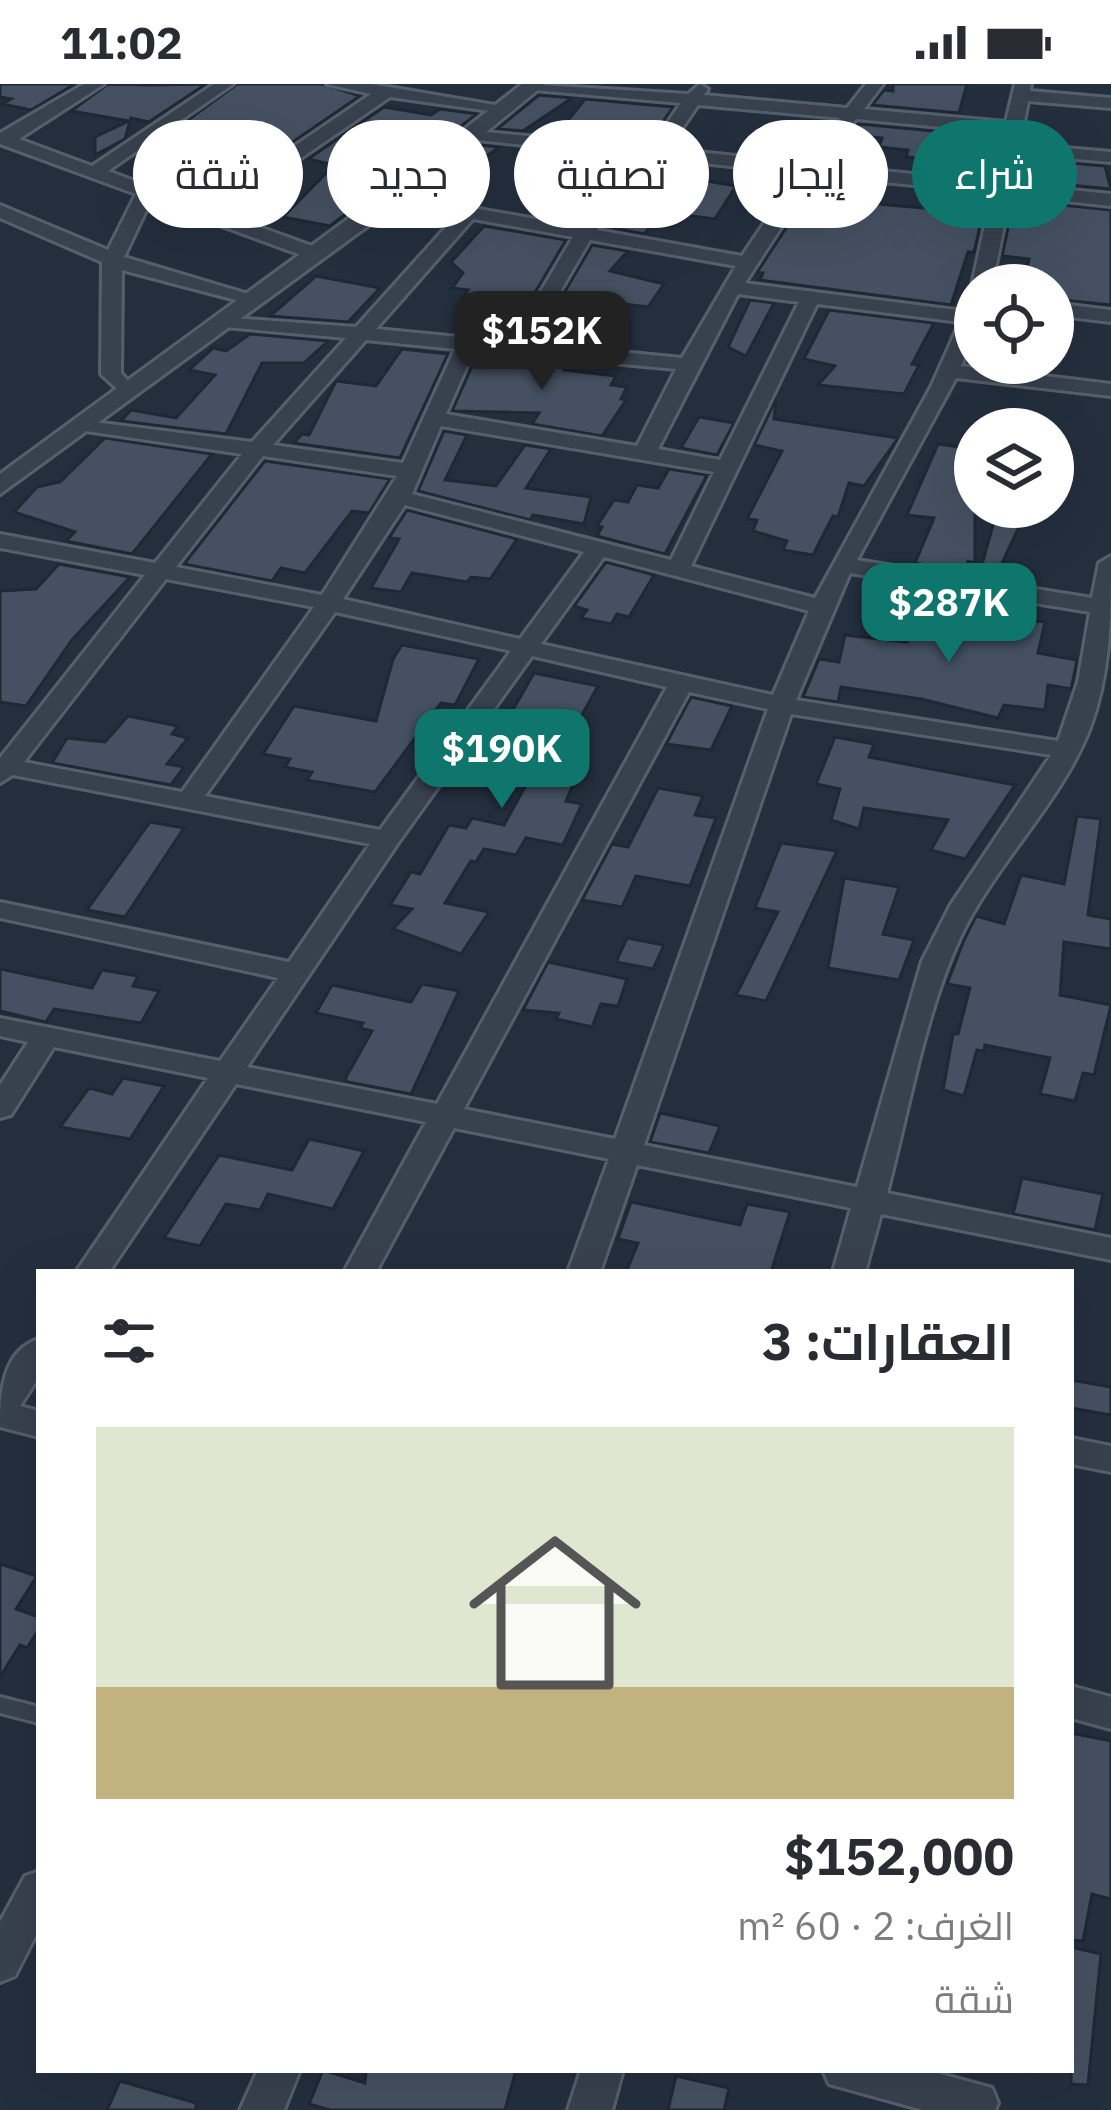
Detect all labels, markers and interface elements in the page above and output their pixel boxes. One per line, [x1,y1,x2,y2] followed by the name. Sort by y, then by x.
[60,13,183,71] text: 11:02
[133,120,303,228] chip: شقة
[327,120,490,228] chip: جديد
[514,120,709,228] chip: تصفية
[733,120,888,228] chip: إيجار
[912,120,1077,228] chip: شراء
[954,264,1074,528] map controls
[954,264,1074,384] button: locate
[458,291,626,393] pin: $152K
[482,304,602,355] text: $152K
[954,408,1074,528] button: layers
[865,563,1033,665] pin: $287K
[889,576,1009,627] text: $287K
[418,709,586,811] pin: $190K
[442,722,562,773] text: $190K
[96,1308,162,1374] icon: filters
[762,1308,1014,1374] text: العقارات: 3
[447,1505,663,1721] icon: home
[784,1823,1014,1889] text: $152,000
[737,1900,1014,1951] text: الغرف: 2 · 60 m²
[934,1973,1014,2024] text: شقة

